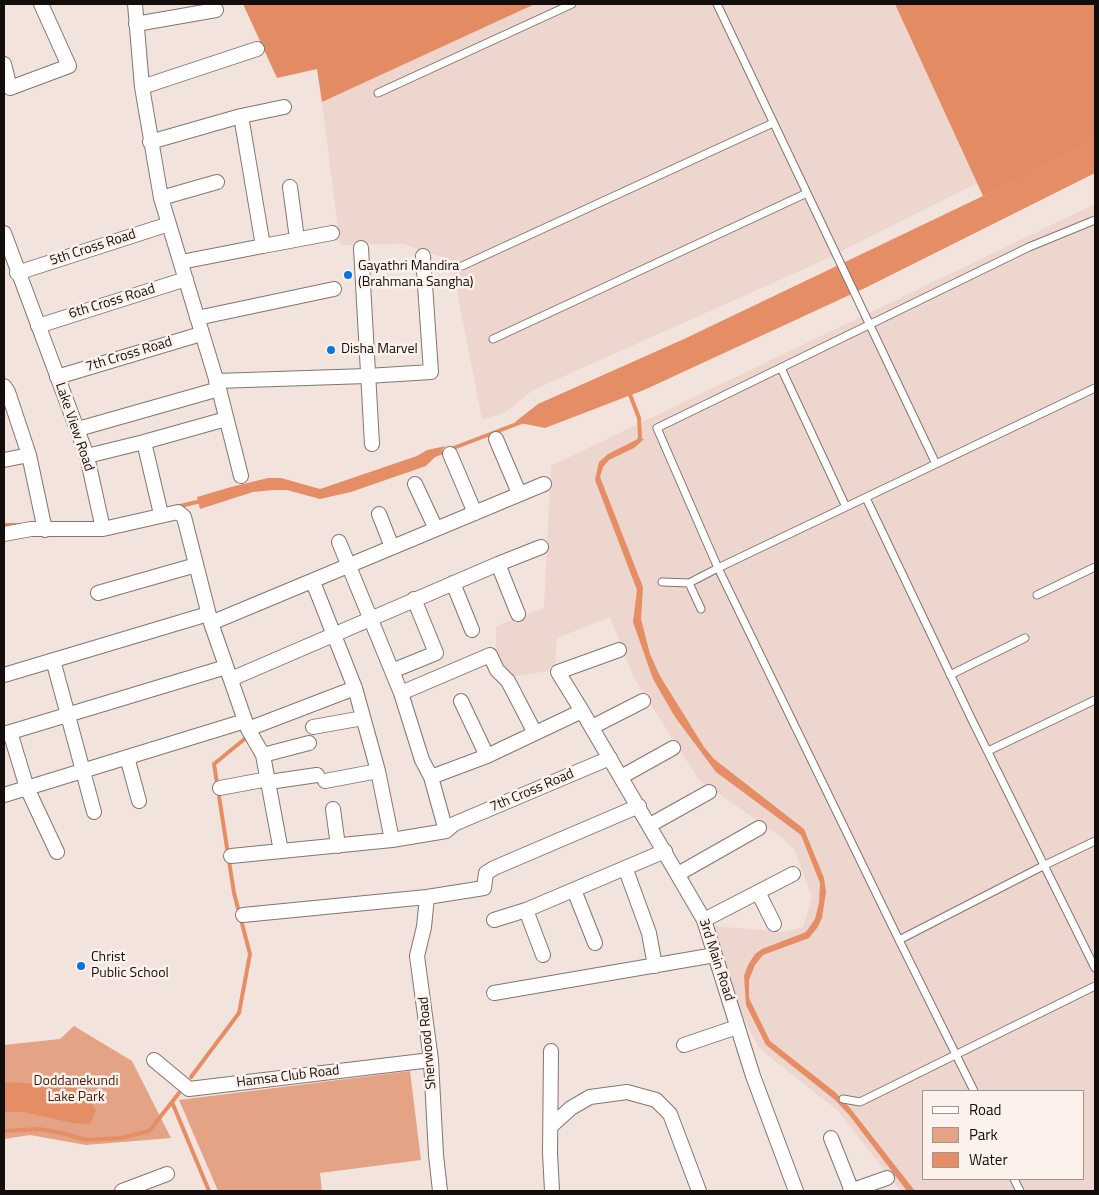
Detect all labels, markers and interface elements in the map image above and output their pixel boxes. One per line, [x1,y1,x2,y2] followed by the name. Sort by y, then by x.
[48,226,138,270] street label: 5th Cross Road
[358,259,474,292] place label: Gayathri Mandira (Brahmana Sangha)
[342,269,354,281] marker: Gayathri Mandira (Brahmana Sangha)
[67,281,157,323] street label: 6th Cross Road
[84,334,174,376] street label: 7th Cross Road
[341,342,418,358] place label: Disha Marvel
[325,344,337,356] marker: Disha Marvel
[51,380,97,474] street label: Lake View Road
[488,766,576,816] street label: 7th Cross Road
[695,917,737,1003] street label: 3rd Main Road
[91,950,169,982] place label: Christ Public School
[75,960,87,972] marker: Christ Public School
[416,996,440,1090] street label: Sherwood Road
[235,1062,341,1092] street label: Hamsa Club Road
[34,1074,118,1106] park label: Doddanekundi Lake Park
[922,1090,1084,1180] legend
[969,1098,1001,1121] text: Road
[969,1123,998,1146] text: Park
[969,1148,1008,1171] text: Water

